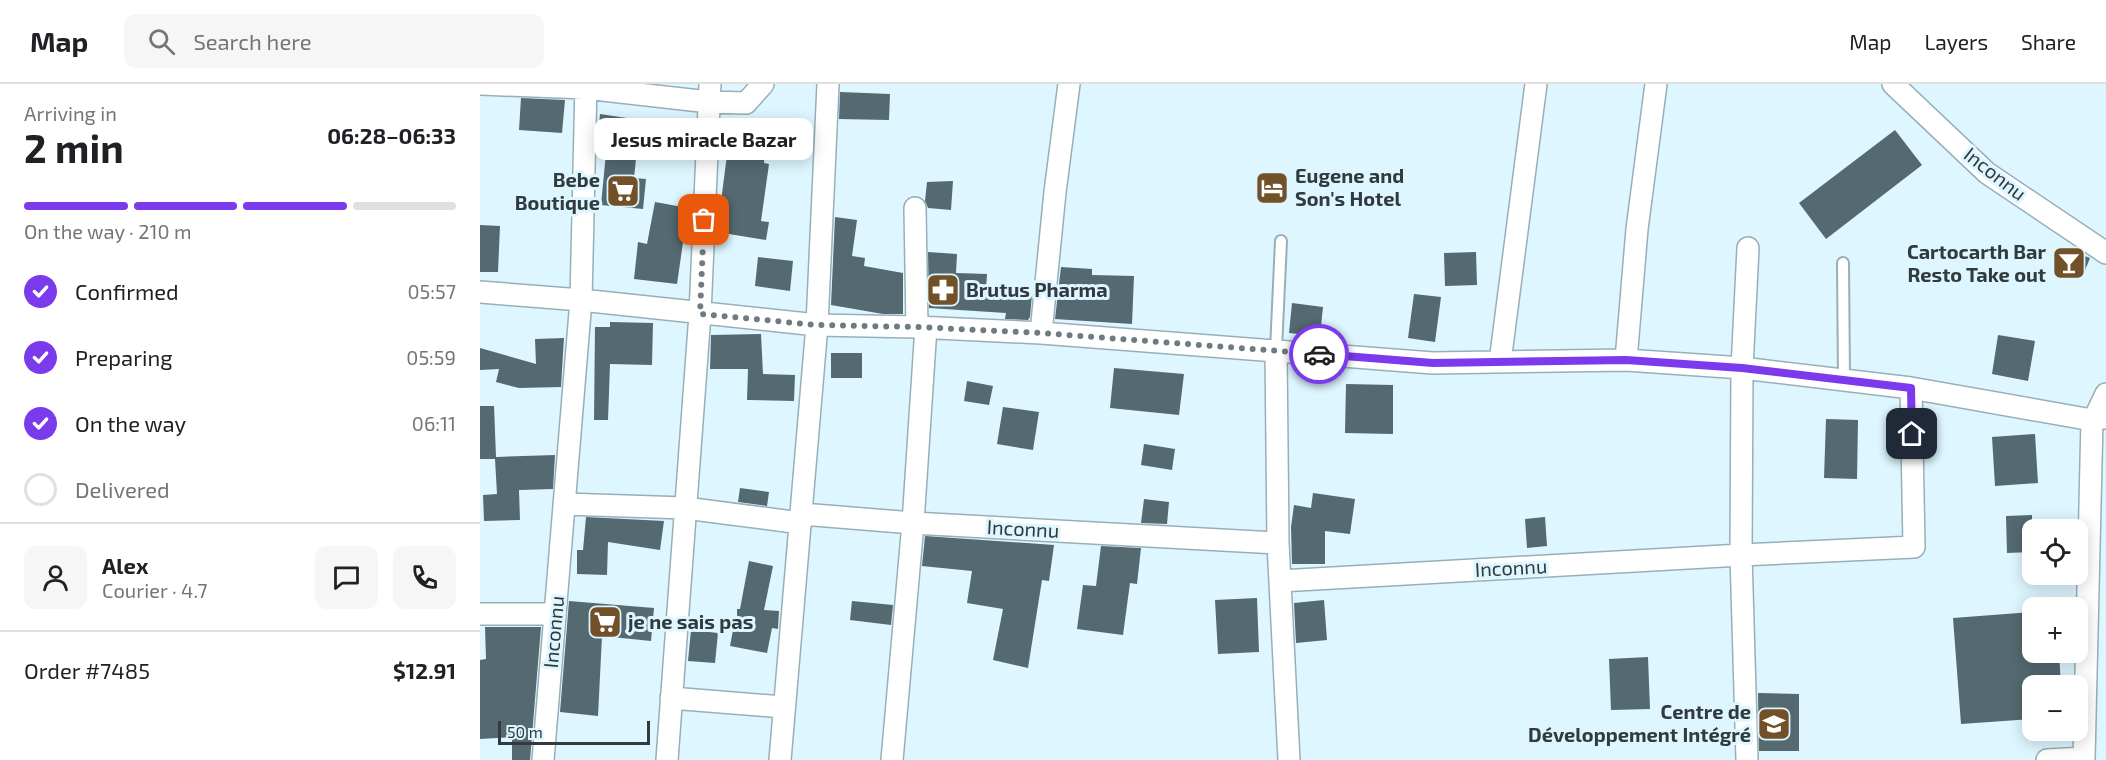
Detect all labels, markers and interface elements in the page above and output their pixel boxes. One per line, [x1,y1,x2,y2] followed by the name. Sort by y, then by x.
[124,14,544,68] search box
[30,24,88,58] text: Map
[145,25,178,58] icon: search
[193,28,312,54] text: Search here
[1849,29,1891,54] text: Map
[1924,29,1988,54] text: Layers
[2021,29,2076,54] text: Share
[24,101,117,125] text: Arriving in
[595,118,814,160] callout: Jesus miracle Bazar
[327,122,456,148] text: 06:28–06:33
[24,124,124,171] text: 2 min
[610,127,797,151] text: Jesus miracle Bazar
[1960,141,2032,205] street label: Inconnu
[1295,163,1404,210] place label: Eugene and Son's Hotel
[515,167,600,214] place label: Bebe Boutique
[1254,170,1290,206] hotel icon: Eugene and Son's Hotel
[605,173,641,209] supermarket icon: Bebe Boutique
[678,194,729,245] pin
[687,203,720,236] icon: bag
[24,219,192,243] text: On the way · 210 m
[1907,239,2046,286] place label: Cartocarth Bar Resto Take out
[2051,245,2087,281] bar icon: Cartocarth Bar Resto Take out
[925,272,961,308] pharmacy icon: Brutus Pharma
[24,275,57,308] icon: check
[966,277,1108,301] place label: Brutus Pharma
[75,278,179,304] text: Confirmed
[408,279,456,303] text: 05:57
[1289,324,1349,384] courier
[1303,338,1336,371] icon: car
[24,341,57,374] icon: check
[75,344,173,370] text: Preparing
[406,345,456,369] text: 05:59
[24,407,57,440] icon: check
[1886,408,1937,459] pin
[75,410,186,436] text: On the way
[412,411,456,435] text: 06:11
[1895,417,1928,450] icon: home
[75,476,170,502] text: Delivered
[986,514,1060,542] street label: Inconnu
[2022,519,2088,741] map controls
[2022,519,2088,585] button: locate
[24,546,87,609] button: person
[315,546,378,609] button: chat
[393,546,456,609] button: phone
[102,552,148,578] text: Alex
[1474,553,1548,581] street label: Inconnu
[102,578,208,602] text: Courier · 4.7
[538,595,568,669] street label: Inconnu
[2022,597,2088,663] button: +
[587,604,623,640] supermarket icon: je ne sais pas
[628,609,753,633] place label: je ne sais pas
[24,657,150,683] text: Order #7485
[393,657,456,683] text: $12.91
[2022,675,2088,741] button: −
[1528,699,1751,746] place label: Centre de Développement Intégré
[1756,706,1792,742] school or university icon: Centre de Développement Intégré
[498,718,650,746] scale bar
[507,722,543,741] text: 50 m

